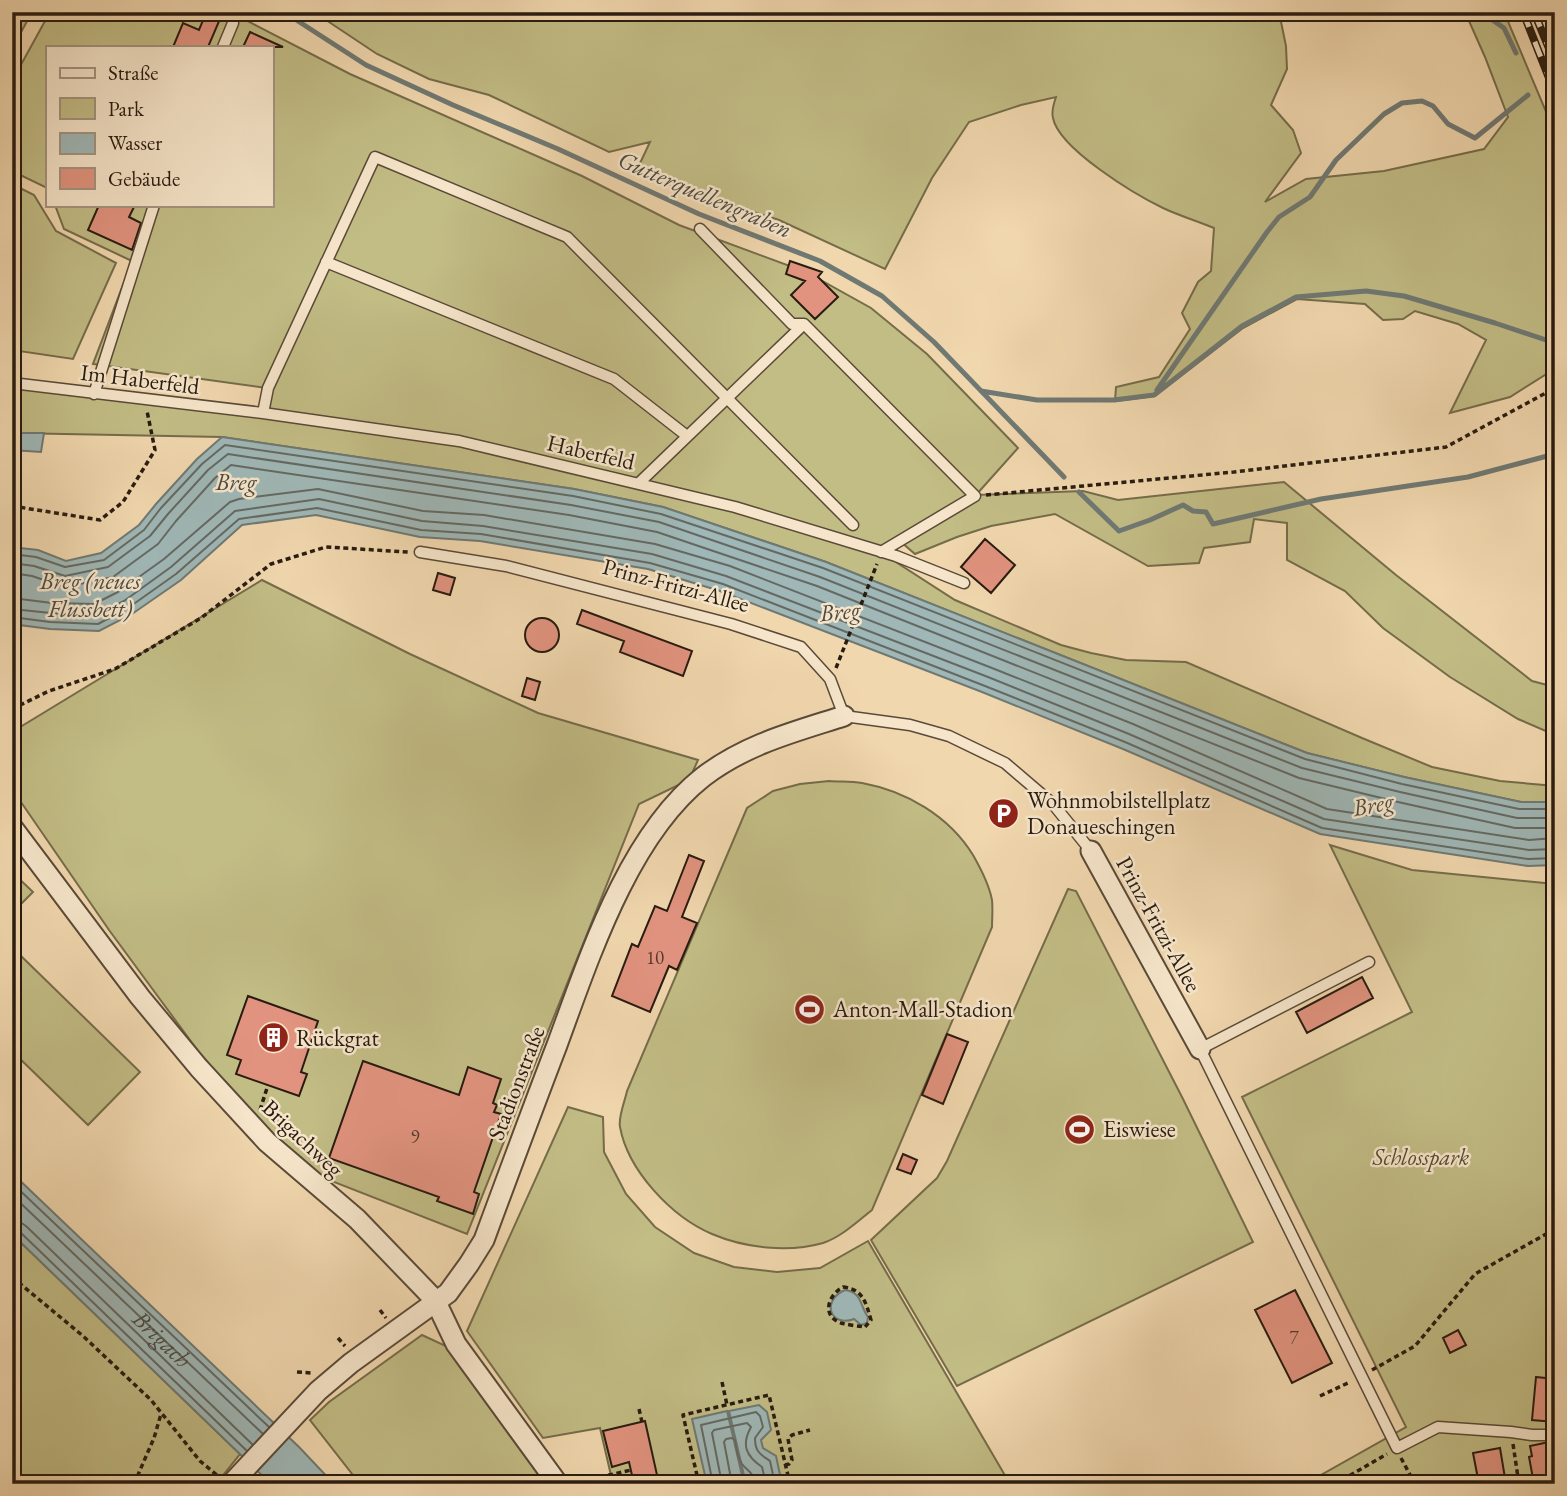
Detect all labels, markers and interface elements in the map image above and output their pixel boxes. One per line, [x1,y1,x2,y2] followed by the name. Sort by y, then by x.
[46,46,273,206] legend
[108,59,159,86] text: Straße
[108,95,145,122] text: Park
[108,129,162,156] text: Wasser
[613,143,797,246] water label: Gutterquellengraben
[108,165,180,192] text: Gebäude
[79,357,201,401] street label: Im Haberfeld
[544,427,638,477] street label: Haberfeld
[215,466,258,497] water label: Breg
[599,551,753,619] street label: Prinz-Fritzi-Allee
[39,565,141,624] water label: Breg (neues Flussbett)
[817,593,863,629] water label: Breg
[1027,785,1210,841] place label: Wohnmobilstellplatz Donaueschingen
[1349,785,1397,823] water label: Breg
[987,796,1021,830] parking icon: Wohnmobilstellplatz Donaueschingen
[1109,851,1209,997] street label: Prinz-Fritzi-Allee
[646,945,664,970] house number: 10
[793,992,827,1026] sports icon: Anton-Mall-Stadion
[832,994,1013,1024] place label: Anton-Mall-Stadion
[256,1021,290,1055] building icon: Rückgrat
[480,1022,552,1144] street label: Stadionstraße
[296,1023,380,1053] place label: Rückgrat
[256,1093,351,1184] street label: Brigachweg
[1063,1112,1097,1146] sports icon: Eiswiese
[1103,1114,1176,1144] place label: Eiswiese
[410,1124,420,1149] house number: 9
[1372,1142,1470,1172] park label: Schlosspark
[126,1302,199,1374] water label: Brigach
[1289,1325,1299,1350] house number: 7

